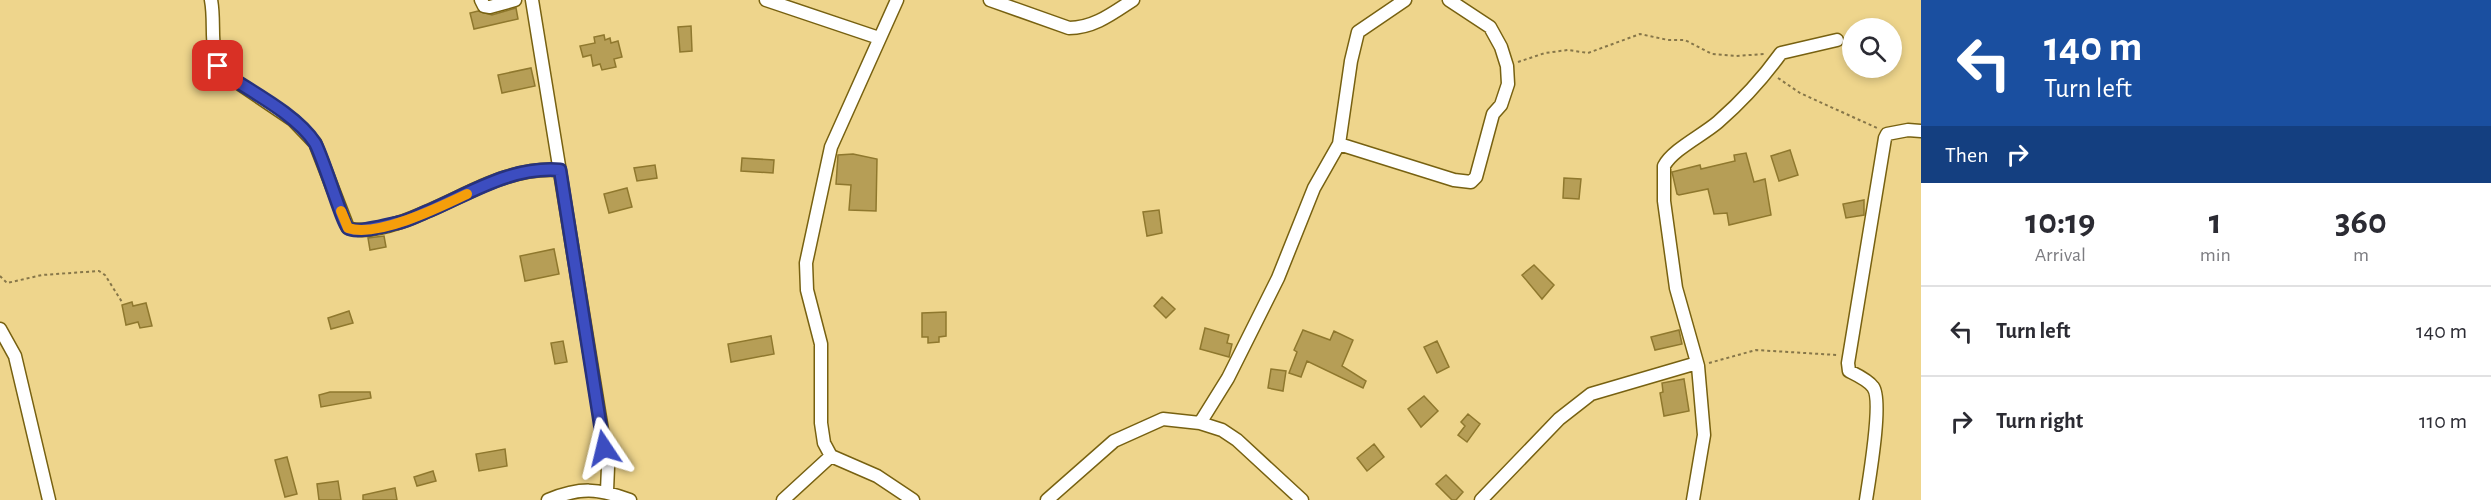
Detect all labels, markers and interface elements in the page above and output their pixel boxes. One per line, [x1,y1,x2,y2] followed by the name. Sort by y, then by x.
[1842,18,1902,78] map controls
[1842,18,1902,78] button: search
[1945,24,2023,102] icon: left
[2044,26,2142,68] text: 140 m
[192,40,243,91] pin
[201,49,234,82] icon: arrive
[2044,75,2132,102] text: Turn left
[2001,138,2034,171] icon: right
[1945,144,1989,166] text: Then
[2025,204,2096,240] text: 10:19
[2209,204,2222,240] text: 1
[2335,204,2387,240] text: 360
[2035,245,2086,265] text: Arrival
[2200,245,2231,265] text: min
[2353,245,2369,265] text: m
[1945,315,1978,348] icon: left
[1996,320,2070,342] text: Turn left
[2416,320,2467,342] text: 140 m
[1945,405,1978,438] icon: right
[1996,410,2083,432] text: Turn right
[2419,410,2467,432] text: 110 m
[572,416,636,480] position arrow

